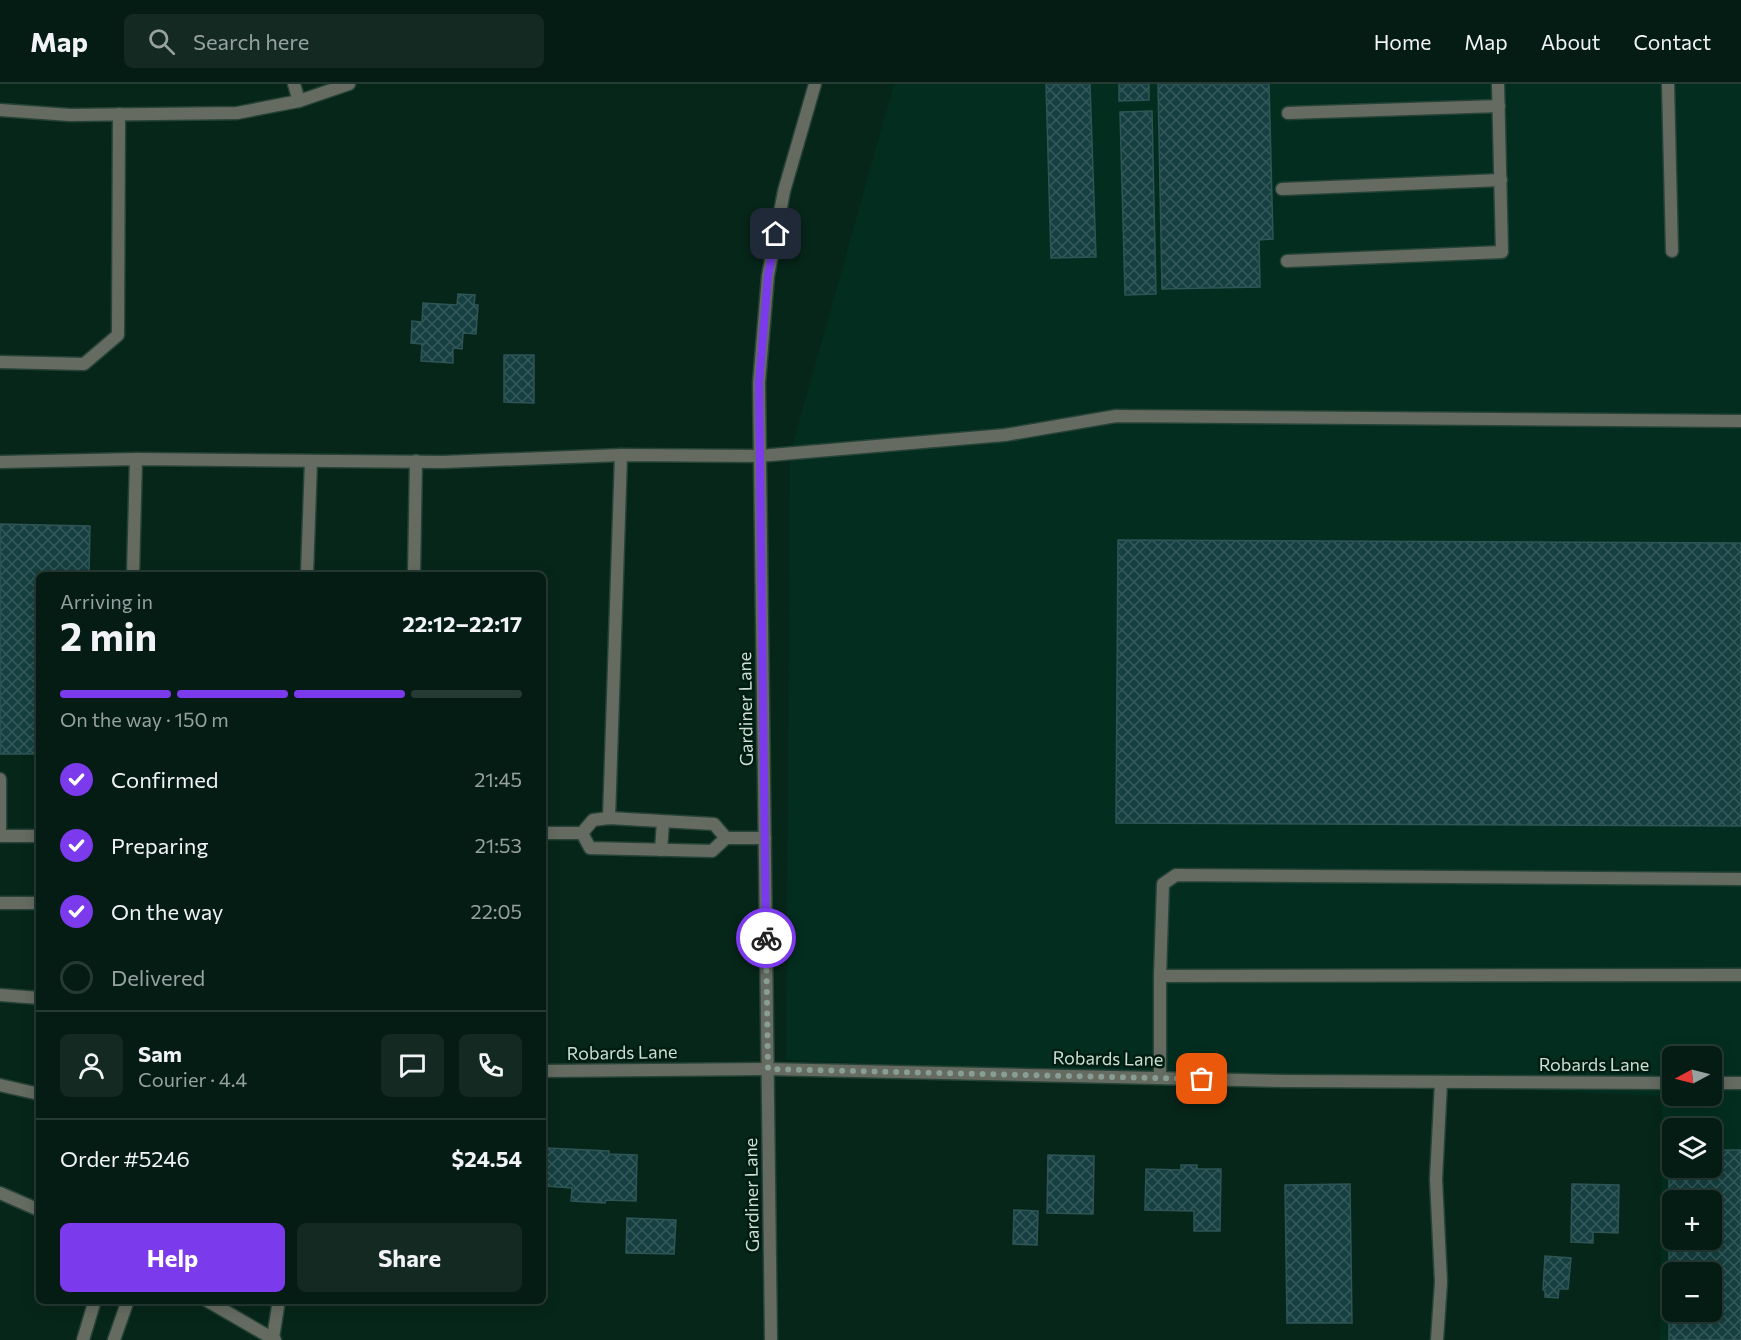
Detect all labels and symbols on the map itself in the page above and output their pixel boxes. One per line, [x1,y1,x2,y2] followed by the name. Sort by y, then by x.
[750,208,801,259] pin
[733,652,757,766] street label: Gardiner Lane
[736,908,796,968] courier
[566,1040,678,1064] street label: Robards Lane
[1052,1046,1164,1070] street label: Robards Lane
[1662,1046,1722,1106] north arrow
[1176,1053,1227,1104] pin
[1539,1053,1649,1075] street label: Robards Lane
[739,1138,763,1252] street label: Gardiner Lane

